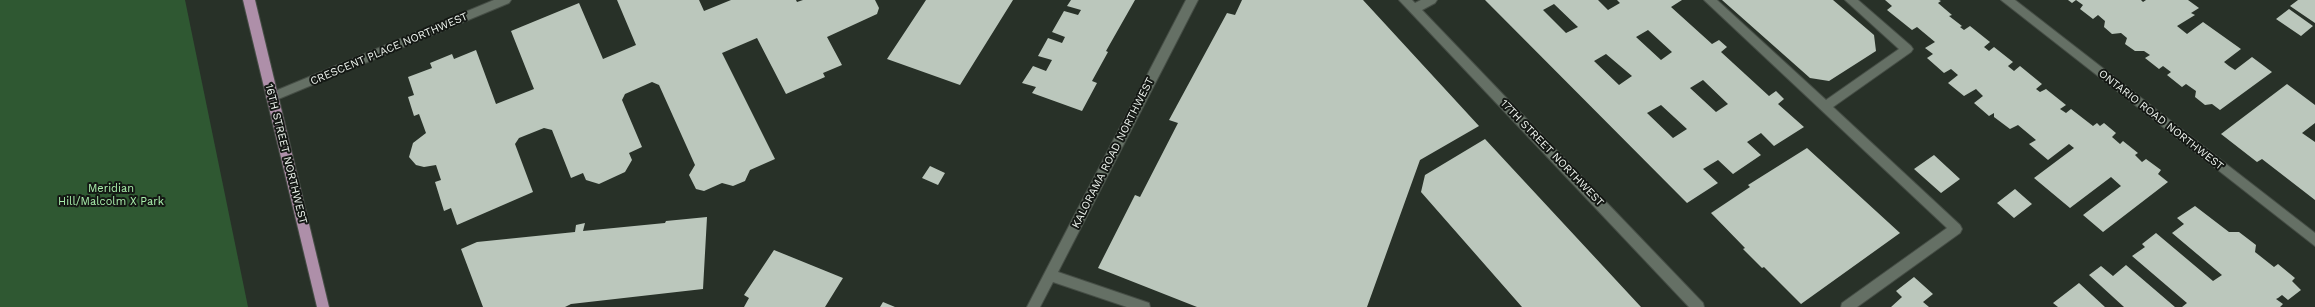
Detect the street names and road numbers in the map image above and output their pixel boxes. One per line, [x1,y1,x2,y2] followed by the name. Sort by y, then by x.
[308,10,470,88] street label: CRESCENT PLACE NORTHWEST
[2096,67,2226,173] street label: ONTARIO ROAD NORTHWEST
[1069,75,1157,231] street label: KALORAMA ROAD NORTHWEST
[262,83,310,225] street label: 16TH STREET NORTHWEST
[1498,97,1606,209] street label: 17TH STREET NORTHWEST

